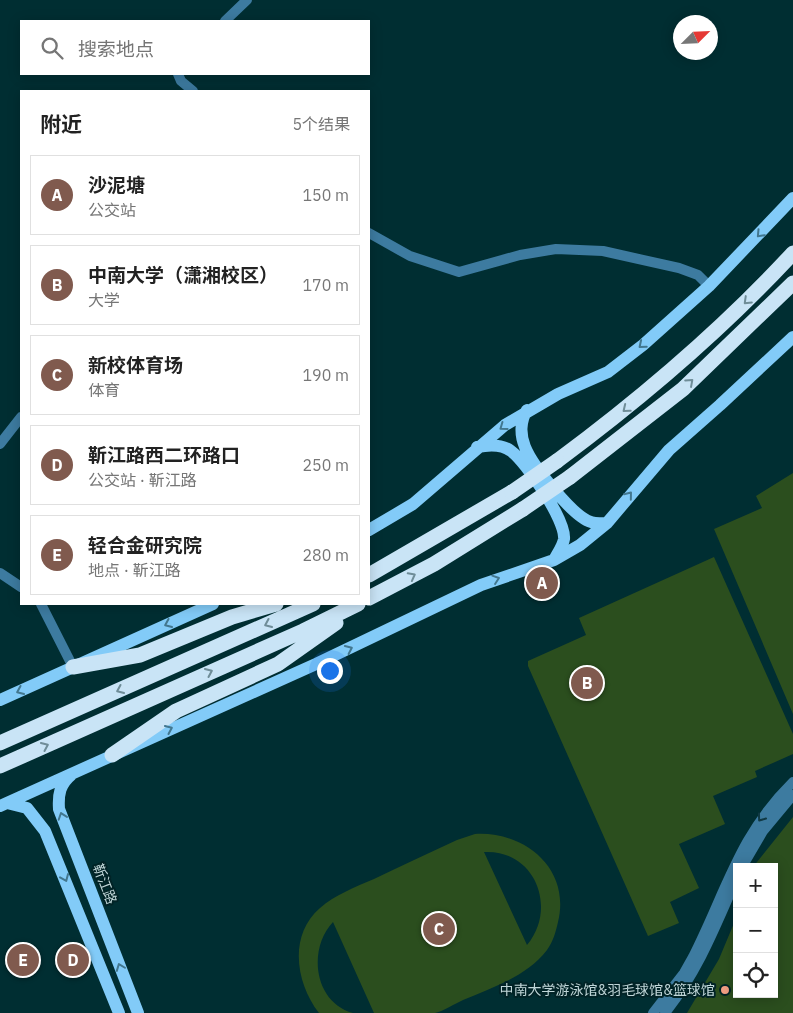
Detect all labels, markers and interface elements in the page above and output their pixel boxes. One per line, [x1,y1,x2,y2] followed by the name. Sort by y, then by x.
[673,15,718,60] north arrow
[20,20,370,75] search box
[38,34,66,62] icon: search
[78,37,154,61] text: 搜索地点
[40,110,82,138] text: 附近
[292,114,350,134] text: 5个结果
[88,173,145,197] text: 沙泥塘
[52,185,62,205] text: A
[302,185,349,205] text: 150 m
[88,200,136,220] text: 公交站
[757,228,766,237] one-way arrow
[88,263,278,287] text: 中南大学（潇湘校区）
[52,275,62,295] text: B
[302,275,349,295] text: 170 m
[88,290,120,310] text: 大学
[744,295,753,304] one-way arrow
[639,340,648,348] one-way arrow
[88,353,183,377] text: 新校体育场
[52,365,62,385] text: C
[302,365,349,385] text: 190 m
[685,379,694,388] one-way arrow
[88,380,120,400] text: 体育
[622,403,631,412] one-way arrow
[499,421,509,430] one-way arrow
[88,443,240,467] text: 靳江路西二环路口
[51,455,63,475] text: D
[302,455,349,475] text: 250 m
[88,470,197,490] text: 公交站 · 靳江路
[624,491,633,500] one-way arrow
[88,533,202,557] text: 轻合金研究院
[52,545,62,565] text: E
[302,545,349,565] text: 280 m
[88,560,181,580] text: 地点 · 靳江路
[526,564,558,602] pin: A
[407,572,416,582] one-way arrow
[491,575,499,585] one-way arrow
[164,618,173,628] one-way arrow
[264,618,273,628] one-way arrow
[344,644,353,655] one-way arrow
[317,658,343,684] your location
[571,664,603,702] pin: B
[204,668,213,679] one-way arrow
[16,684,25,695] one-way arrow
[116,684,125,695] one-way arrow
[163,726,172,736] one-way arrow
[40,742,49,752] one-way arrow
[58,812,68,821] one-way arrow
[758,813,767,822] one-way arrow
[89,861,121,907] street label: 靳江路
[733,863,778,998] map controls
[733,863,778,908] button: +
[58,873,69,882] one-way arrow
[733,908,778,953] button: −
[423,910,455,948] pin: C
[7,941,39,979] pin: E
[57,941,89,979] pin: D
[733,953,778,998] button: locate
[116,964,126,972] one-way arrow
[500,981,715,999] place label: 中南大学游泳馆&羽毛球馆&篮球馆
[719,984,731,996] marker: 中南大学游泳馆&羽毛球馆&篮球馆

